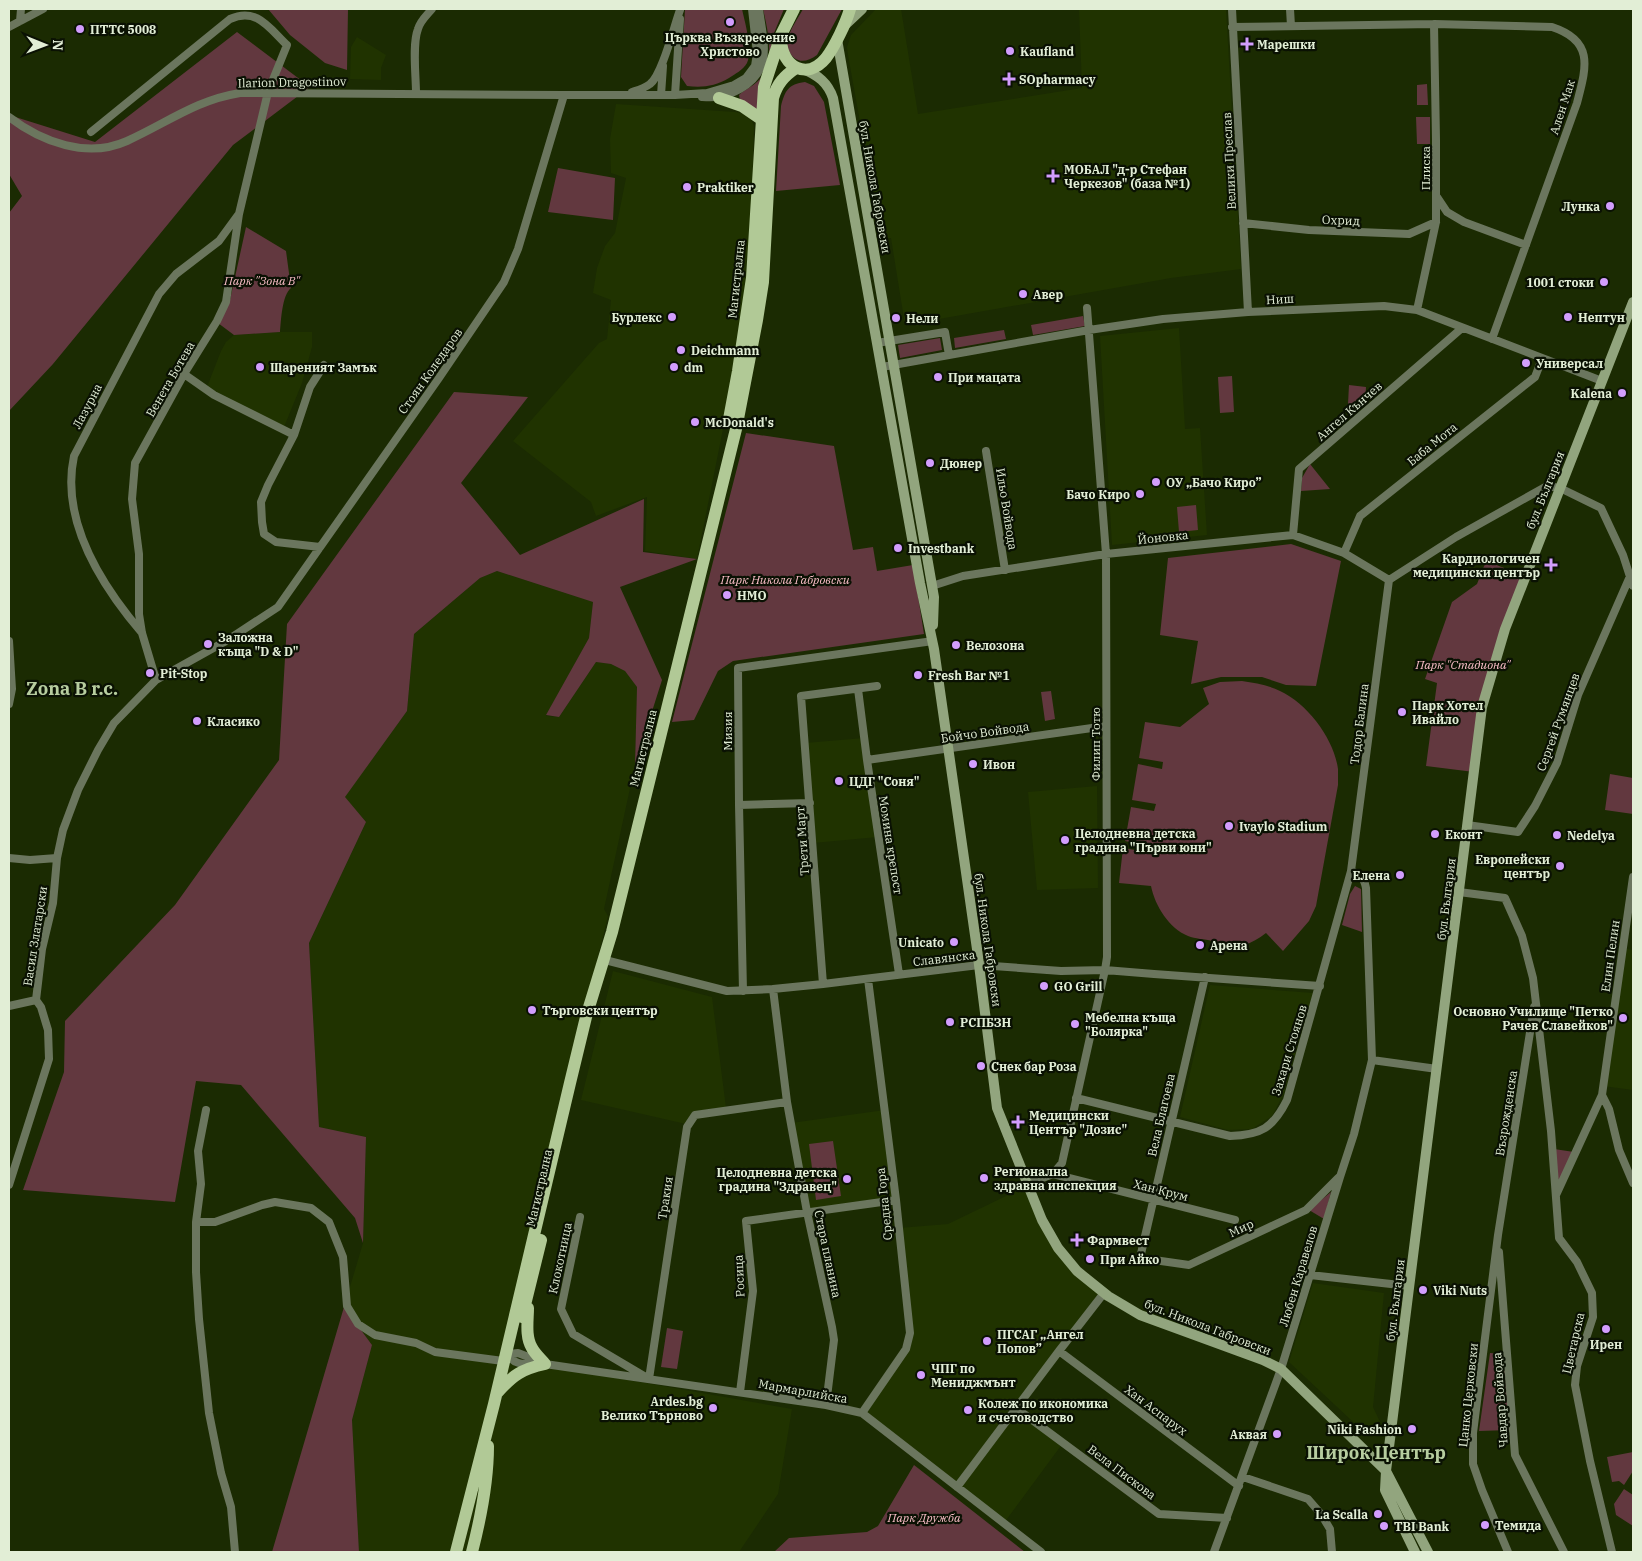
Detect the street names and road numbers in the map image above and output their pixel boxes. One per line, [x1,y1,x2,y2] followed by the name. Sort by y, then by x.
[238,74,347,90] street label: Ilarion Dragostinov
[1546,78,1578,136] street label: Ален Мак
[1219,112,1239,210] street label: Велики Преслав
[856,119,894,255] street label: бул. Никола Габровски
[1418,145,1433,190] street label: Плиска
[1322,212,1360,228] street label: Охрид
[724,238,748,319] street label: Магистрална
[1266,291,1294,307] street label: Ниш
[395,325,465,417] street label: Стоян Коледаров
[142,338,198,419] street label: Венета Ботева
[1313,378,1385,444] street label: Ангел Кънчев
[69,381,105,431] street label: Лазурна
[1404,419,1460,469] street label: Баба Мота
[1523,449,1567,531] street label: бул. България
[993,467,1021,551] street label: Ильо Войвода
[1137,527,1190,547] street label: Йоновка
[1533,671,1583,773] street label: Сергей Румянцев
[1347,682,1371,765] street label: Тодор Балина
[626,707,660,788] street label: Магистрална
[1088,707,1103,781] street label: Филип Тотю
[720,711,735,751] street label: Мизия
[940,718,1031,746] street label: Бойчо Войвода
[876,795,906,895] street label: Момина крепост
[792,806,812,876] street label: Трети Март
[1434,857,1458,941] street label: бул. България
[971,872,1005,1008] street label: бул. Никола Габровски
[20,885,50,987] street label: Васил Златарски
[1598,919,1622,993] street label: Елин Пелин
[912,947,976,969] street label: Славянска
[1268,1002,1310,1097] street label: Захари Стоянов
[1492,1069,1520,1157] street label: Възрожденска
[1144,1072,1178,1158] street label: Вела Благоева
[523,1147,555,1228] street label: Магистрална
[873,1166,895,1241] street label: Средна Гора
[654,1175,676,1221] street label: Тракия
[1132,1176,1190,1204] street label: Хан Крум
[811,1209,845,1300] street label: Стара планина
[1226,1216,1256,1240] street label: Мир
[545,1220,575,1295] street label: Клокотница
[1276,1224,1321,1328] street label: Любен Каравелов
[730,1254,748,1298] street label: Росица
[1383,1258,1407,1342] street label: бул. България
[1142,1296,1274,1358] street label: бул. Никола Габровски
[1559,1310,1587,1375] street label: Цветарска
[1455,1342,1481,1448] street label: Цанко Церковски
[1489,1351,1511,1448] street label: Чавдар Войвода
[757,1376,849,1406] street label: Мармарлийска
[1122,1382,1191,1439] street label: Хан Аспарух
[1085,1441,1159,1503] street label: Вела Пискова

